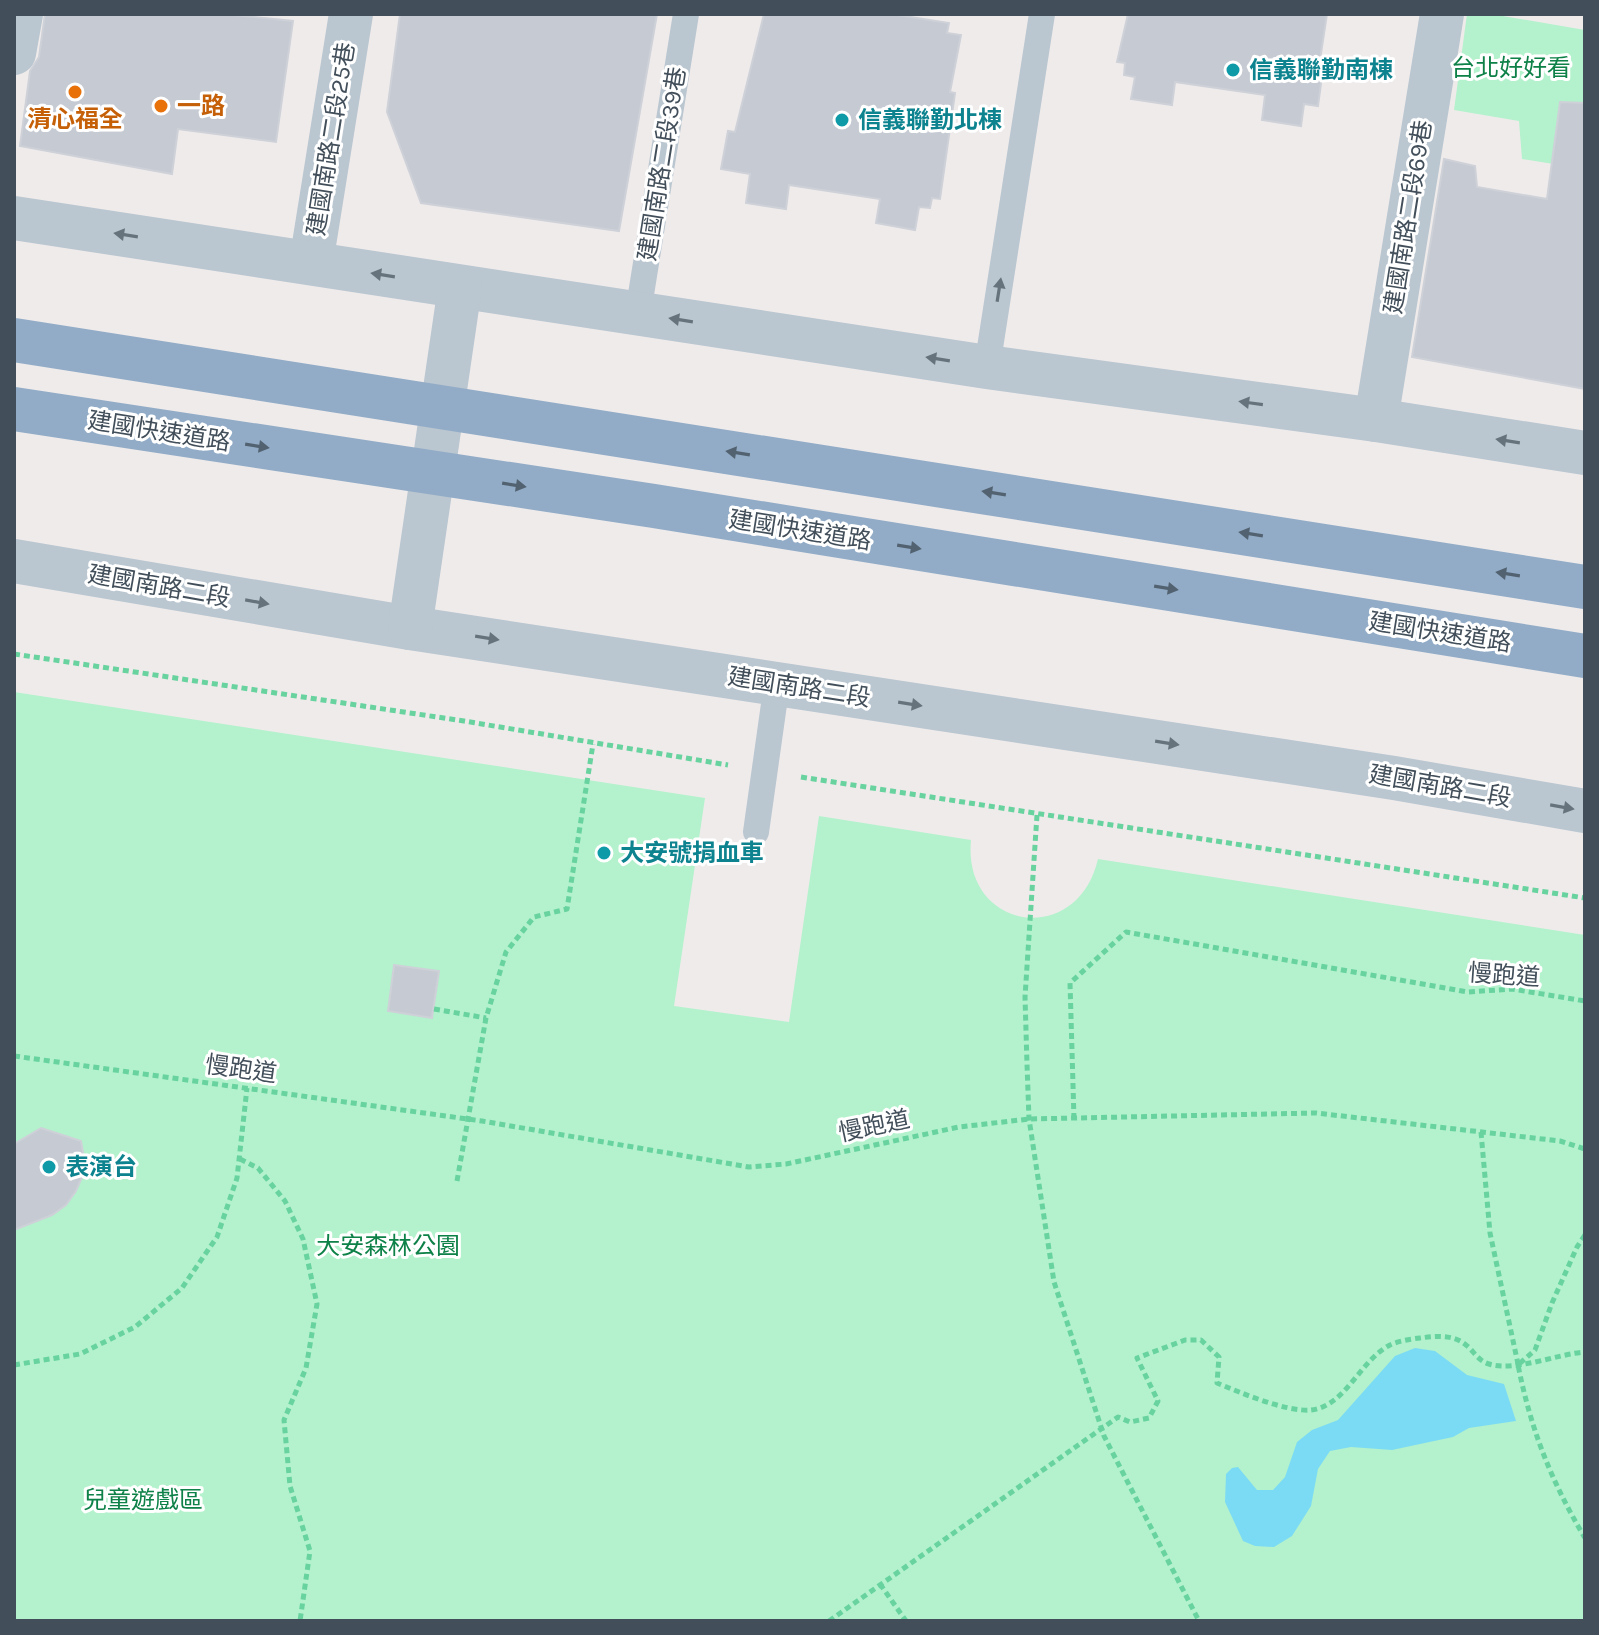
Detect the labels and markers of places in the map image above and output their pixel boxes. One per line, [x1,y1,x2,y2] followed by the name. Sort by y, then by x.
[1249,56,1393,84] place label: 信義聯勤南棟
[1224,61,1242,79] marker: 信義聯勤南棟
[66,83,84,101] marker: 清心福全
[177,92,225,120] place label: 一路
[152,97,170,115] marker: 一路
[27,105,123,133] place label: 清心福全
[858,106,1002,134] place label: 信義聯勤北棟
[833,111,851,129] marker: 信義聯勤北棟
[620,839,764,867] place label: 大安號捐血車
[595,844,613,862] marker: 大安號捐血車
[65,1153,137,1181] place label: 表演台
[40,1158,58,1176] marker: 表演台

